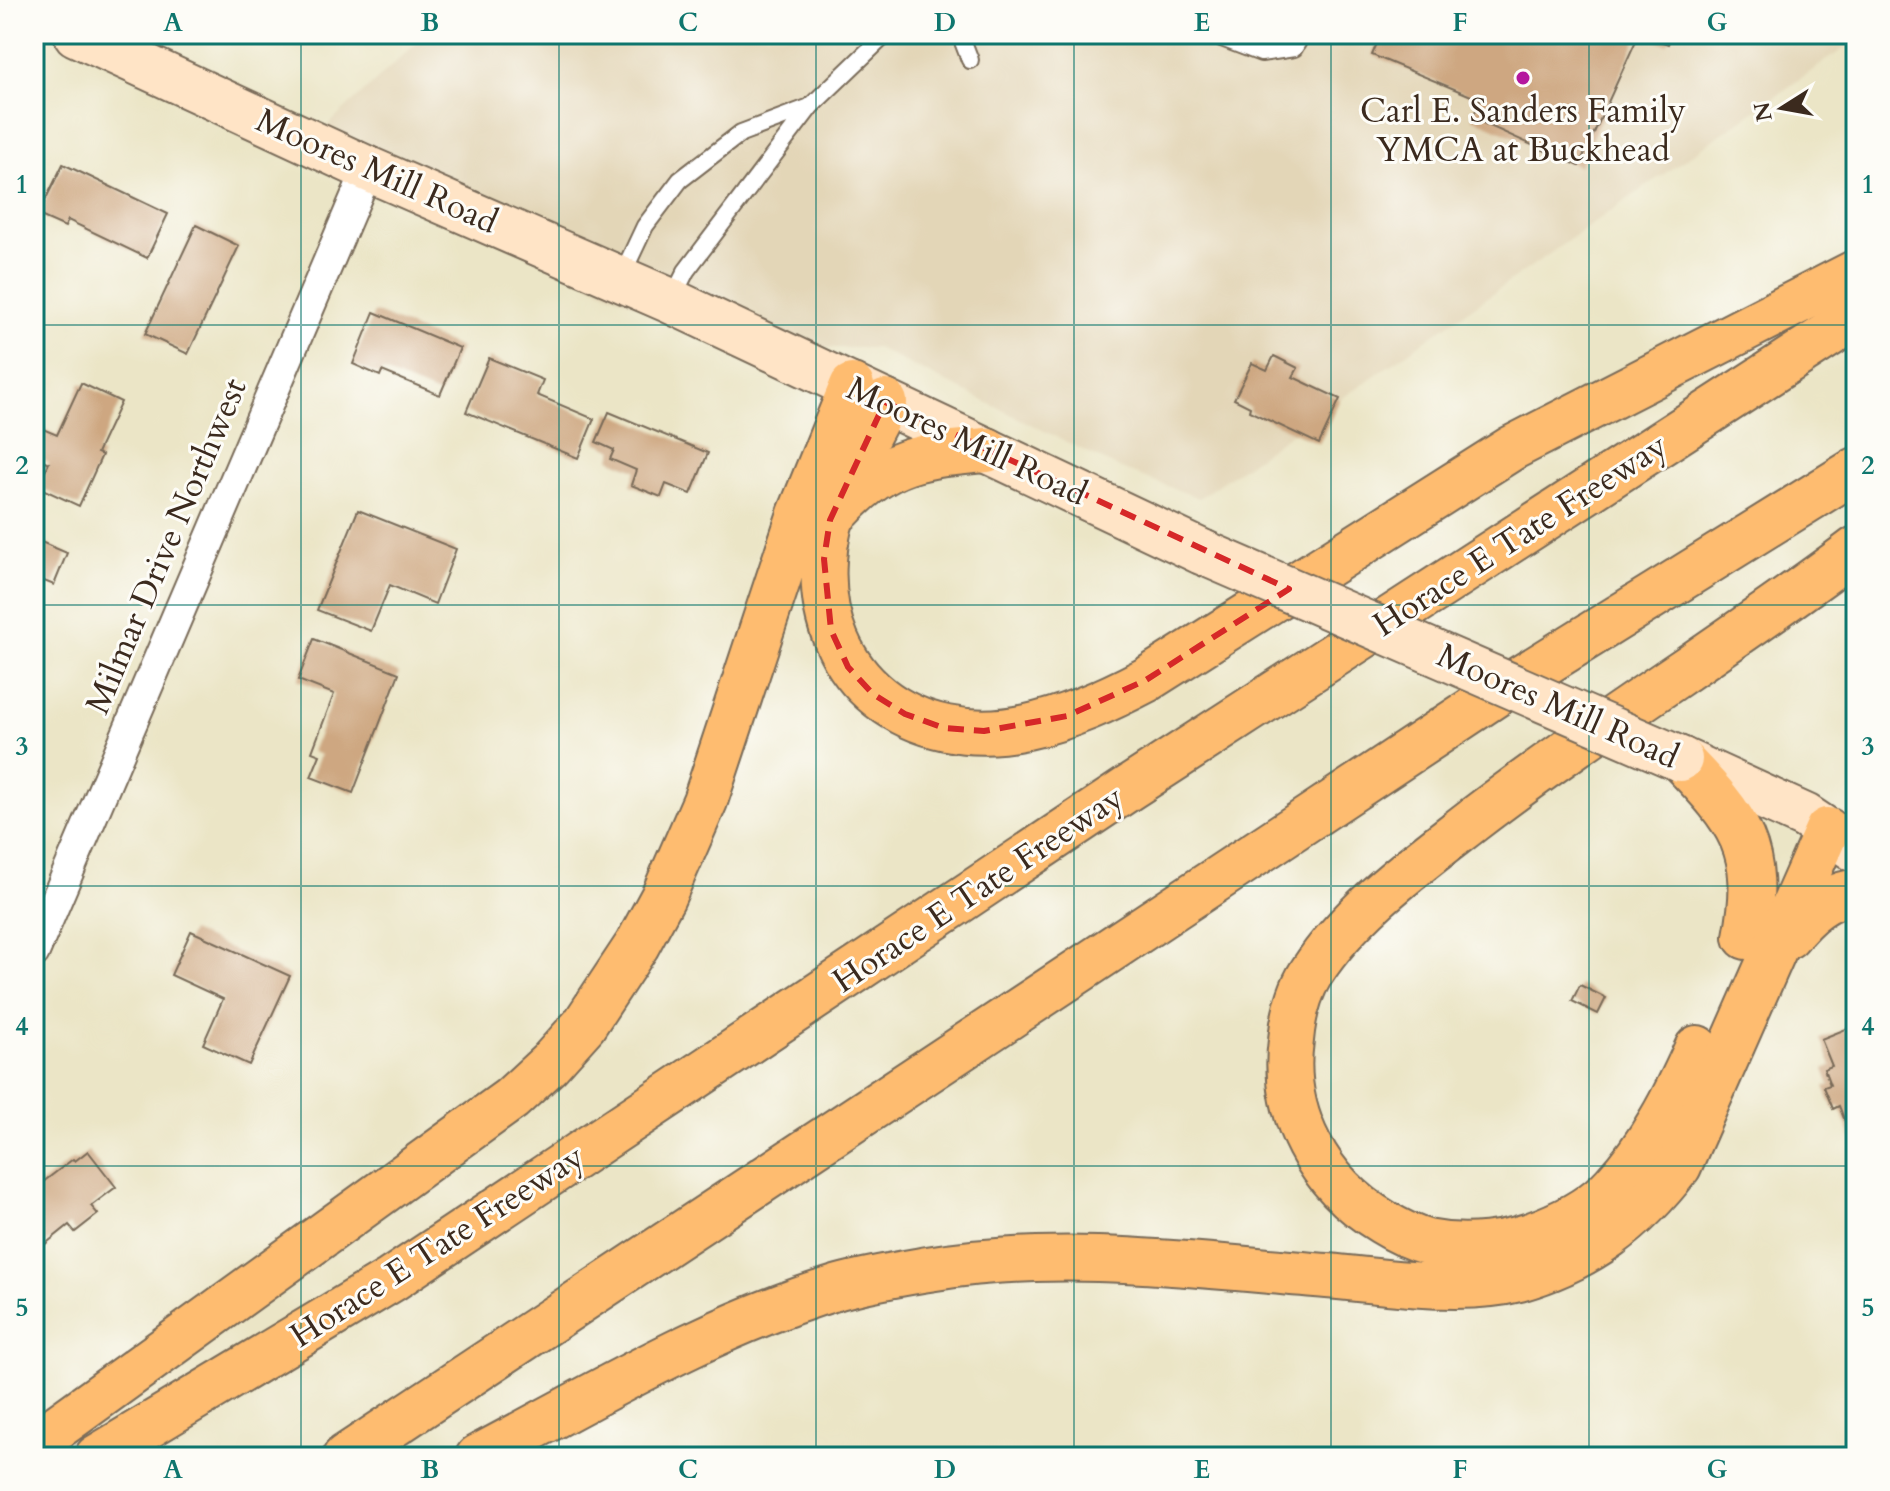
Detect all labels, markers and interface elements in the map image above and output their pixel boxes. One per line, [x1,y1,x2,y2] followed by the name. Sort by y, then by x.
[163,5,183,40] text: A
[421,5,439,40] text: B
[678,5,698,40] text: C
[934,5,956,40] text: D
[1194,5,1210,40] text: E
[1452,5,1468,40] text: F
[1706,5,1728,40] text: G
[1742,68,1822,148] north arrow
[1514,69,1532,87] marker: Carl E. Sanders Family YMCA at Buckhead
[1360,88,1686,173] place label: Carl E. Sanders Family YMCA at Buckhead
[249,97,505,245] street label: Moores Mill Road
[1747,99,1780,124] text: N
[15,167,29,202] text: 1
[1861,167,1875,202] text: 1
[840,365,1094,517] street label: Moores Mill Road
[74,371,258,721] street label: Milmar Drive Northwest
[1364,423,1676,647] street label: Horace E Tate Freeway
[15,448,29,483] text: 2
[1861,448,1875,483] text: 2
[1430,632,1686,780] street label: Moores Mill Road
[15,729,29,764] text: 3
[1861,729,1875,764] text: 3
[824,774,1132,1004] street label: Horace E Tate Freeway
[15,1009,29,1044] text: 4
[1861,1009,1875,1044] text: 4
[281,1134,593,1358] street label: Horace E Tate Freeway
[15,1290,29,1325] text: 5
[1861,1290,1875,1325] text: 5
[163,1452,183,1487] text: A
[421,1452,439,1487] text: B
[678,1452,698,1487] text: C
[934,1452,956,1487] text: D
[1194,1452,1210,1487] text: E
[1452,1452,1468,1487] text: F
[1706,1452,1728,1487] text: G

